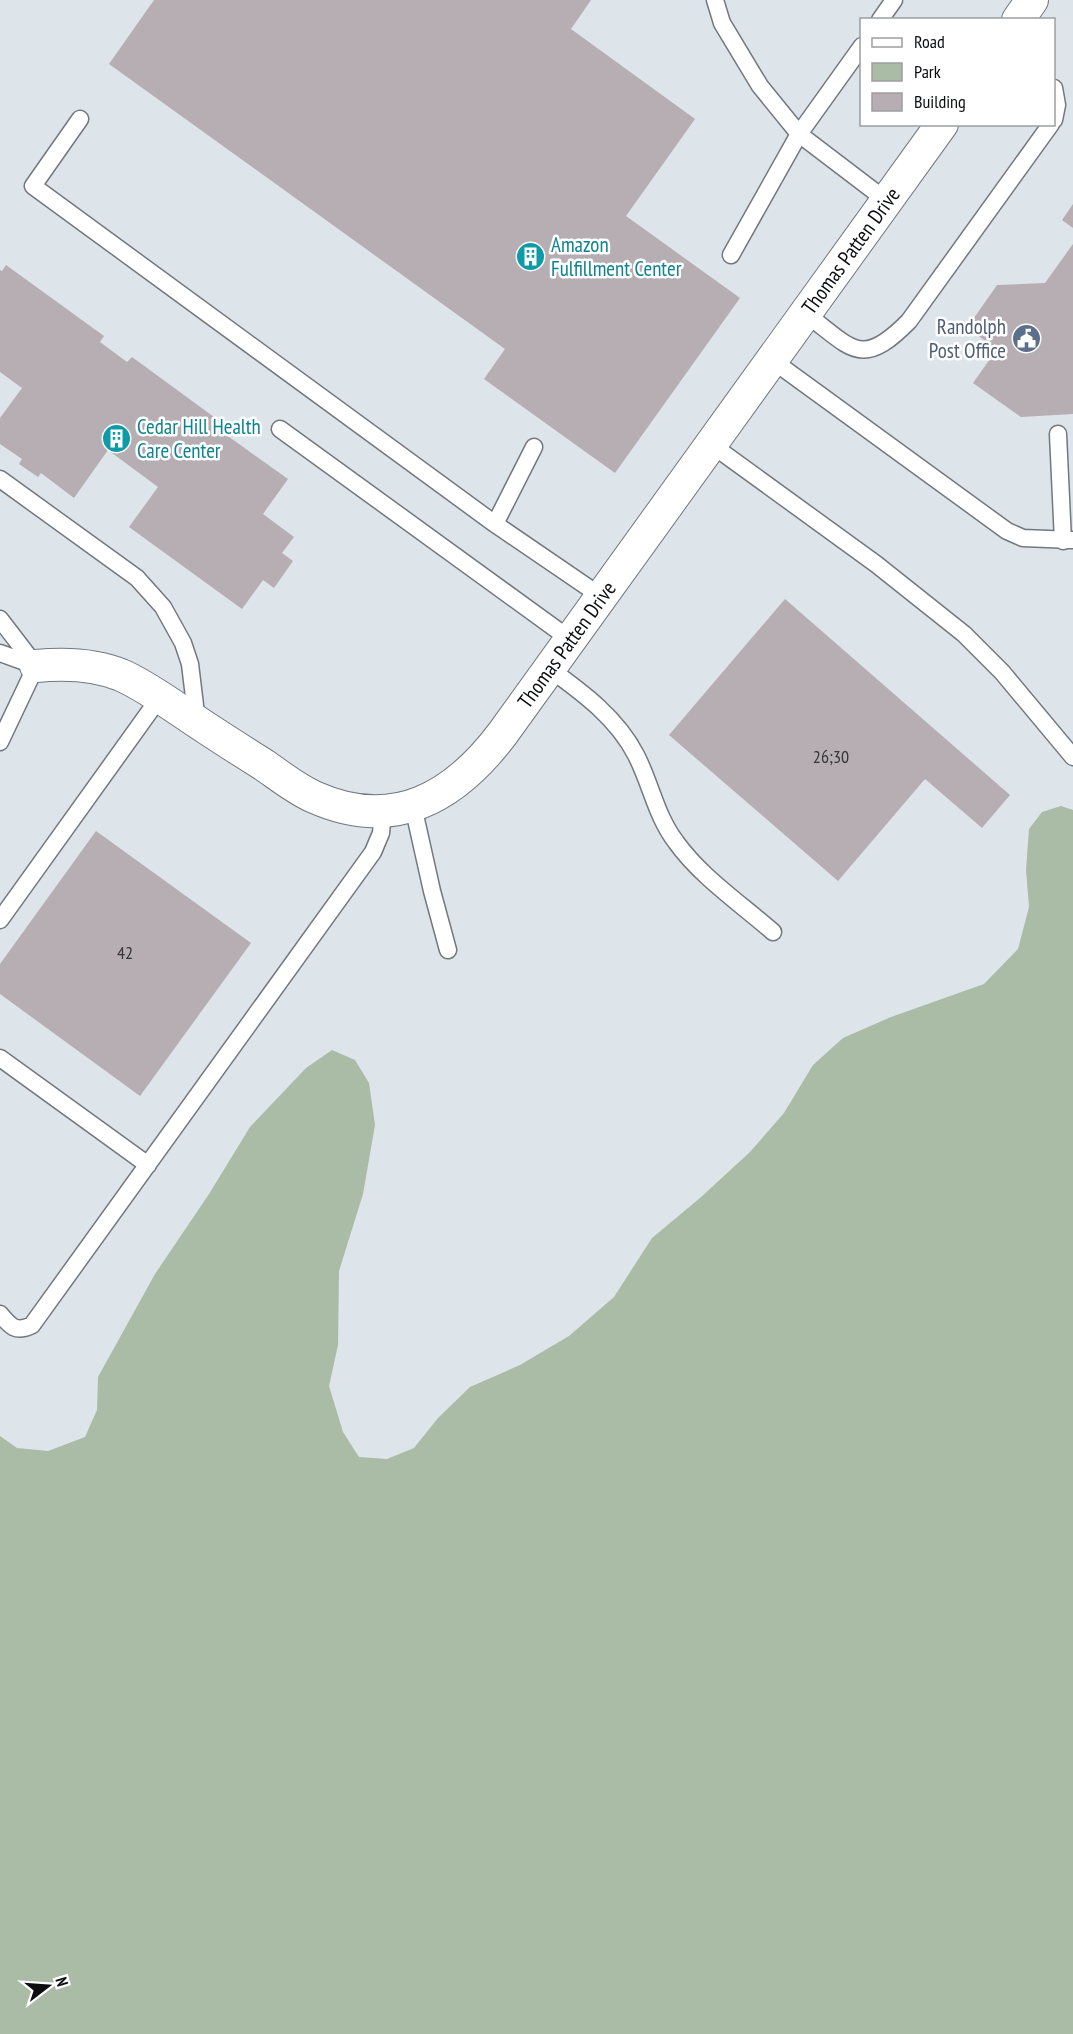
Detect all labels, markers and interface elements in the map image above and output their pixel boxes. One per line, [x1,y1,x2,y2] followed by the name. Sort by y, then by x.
[860,18,1055,126] legend
[914,30,945,53] text: Road
[914,60,941,83] text: Park
[914,90,966,113] text: Building
[795,182,906,320] street label: Thomas Patten Drive
[551,231,682,282] place label: Amazon Fulfillment Center
[514,241,546,273] building icon: Amazon Fulfillment Center
[929,313,1006,364] place label: Randolph Post Office
[1011,323,1043,355] public building icon: Randolph Post Office
[137,413,261,464] place label: Cedar Hill Health Care Center
[100,423,132,455] building icon: Cedar Hill Health Care Center
[511,576,622,714] street label: Thomas Patten Drive
[813,745,849,768] house number: 26;30
[117,941,133,964] house number: 42
[18,1956,78,2016] north arrow
[52,1975,73,1989] text: N

